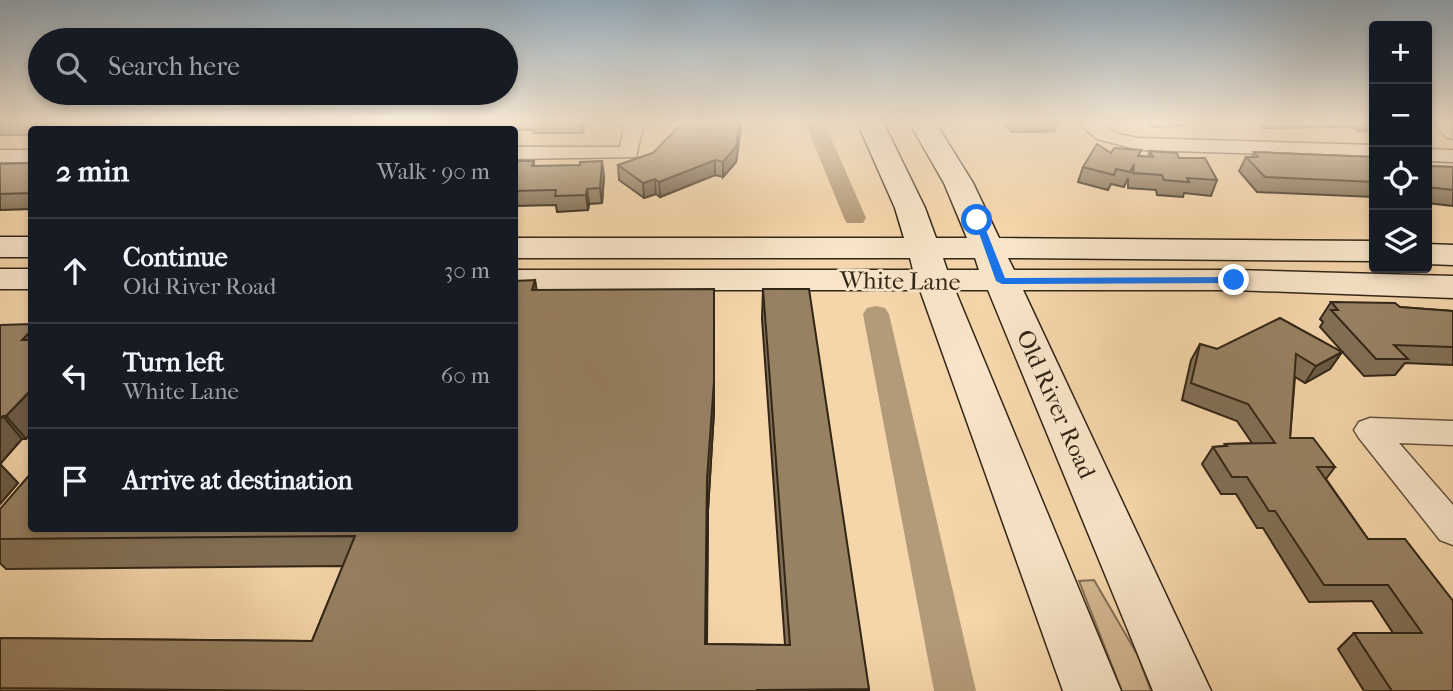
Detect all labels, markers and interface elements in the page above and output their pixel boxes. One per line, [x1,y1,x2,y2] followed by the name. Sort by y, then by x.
[1369,21,1432,273] map controls
[1369,21,1432,84] button: +
[28,28,518,105] search box
[52,48,90,86] icon: search
[108,51,240,82] text: Search here
[1369,84,1432,147] button: −
[1369,147,1432,210] button: locate
[56,154,129,189] text: 2 min
[377,158,490,185] text: Walk · 90 m
[961,204,992,235] route start
[1369,210,1432,273] button: layers
[123,242,228,273] text: Continue
[56,252,94,290] icon: ahead
[444,257,490,284] text: 30 m
[1218,264,1249,295] route end
[838,266,961,296] street label: White Lane
[123,273,276,300] text: Old River Road
[1011,325,1102,484] street label: Old River Road
[123,347,224,378] text: Turn left
[56,357,94,395] icon: left
[441,362,490,389] text: 60 m
[123,378,239,405] text: White Lane
[56,462,94,500] icon: arrive
[123,465,353,496] text: Arrive at destination

